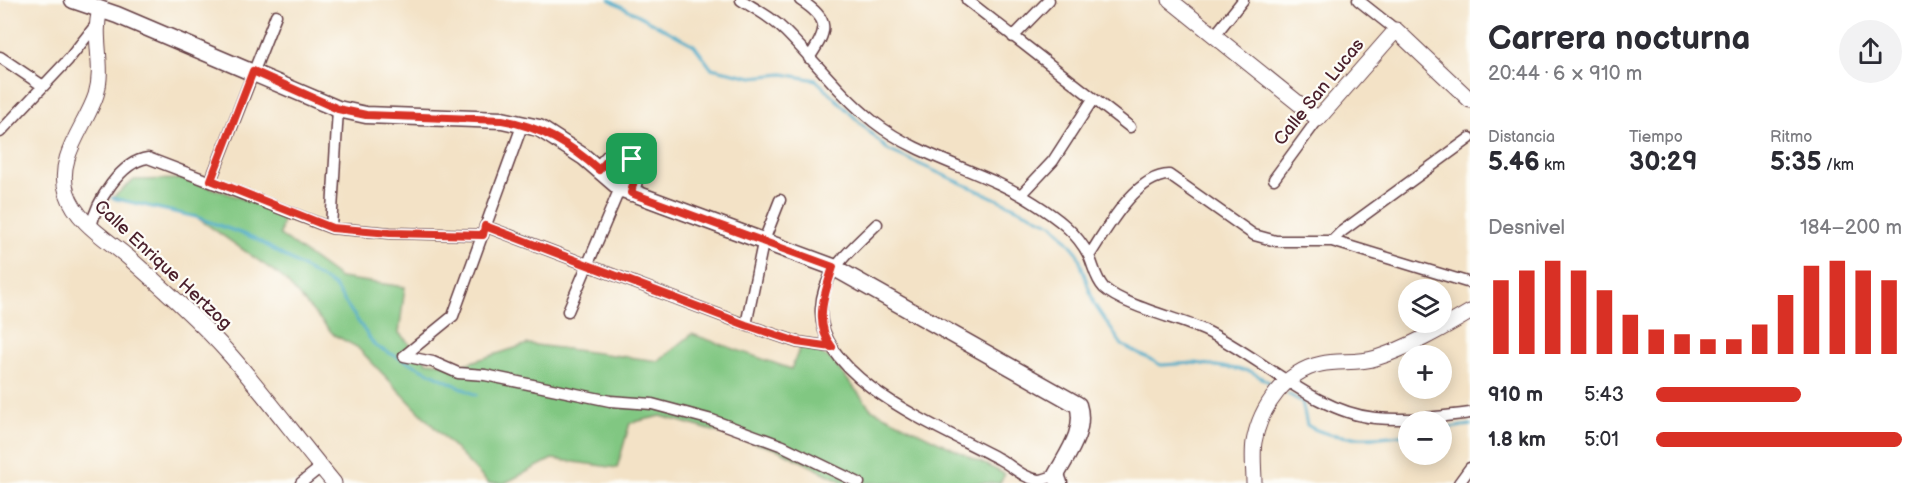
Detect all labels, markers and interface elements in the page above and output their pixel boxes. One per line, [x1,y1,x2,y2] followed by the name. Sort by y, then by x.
[1488,19,1750,59] text: Carrera nocturna
[1839,20,1902,83] button: share
[1270,34,1368,150] street label: Calle San Lucas
[1488,62,1642,86] text: 20:44 · 6 × 910 m
[1488,128,1555,147] text: Distancia
[1629,128,1683,147] text: Tiempo
[1770,128,1812,147] text: Ritmo
[606,133,657,184] pin
[615,142,648,175] icon: arrive
[1488,147,1540,178] text: 5.46
[1629,147,1697,178] text: 30:29
[1770,147,1821,178] text: 5:35
[1540,156,1565,175] text: km
[1821,156,1854,175] text: /km
[90,196,236,334] street label: Calle Enrique Hertzog
[1488,216,1565,240] text: Desnivel
[1800,216,1902,240] text: 184–200 m
[1398,279,1452,465] map controls
[1398,279,1452,333] button: layers
[1398,345,1452,399] button: +
[1488,383,1543,407] text: 910 m
[1584,383,1624,407] text: 5:43
[1398,411,1452,465] button: −
[1488,428,1546,452] text: 1.8 km
[1584,428,1619,452] text: 5:01

